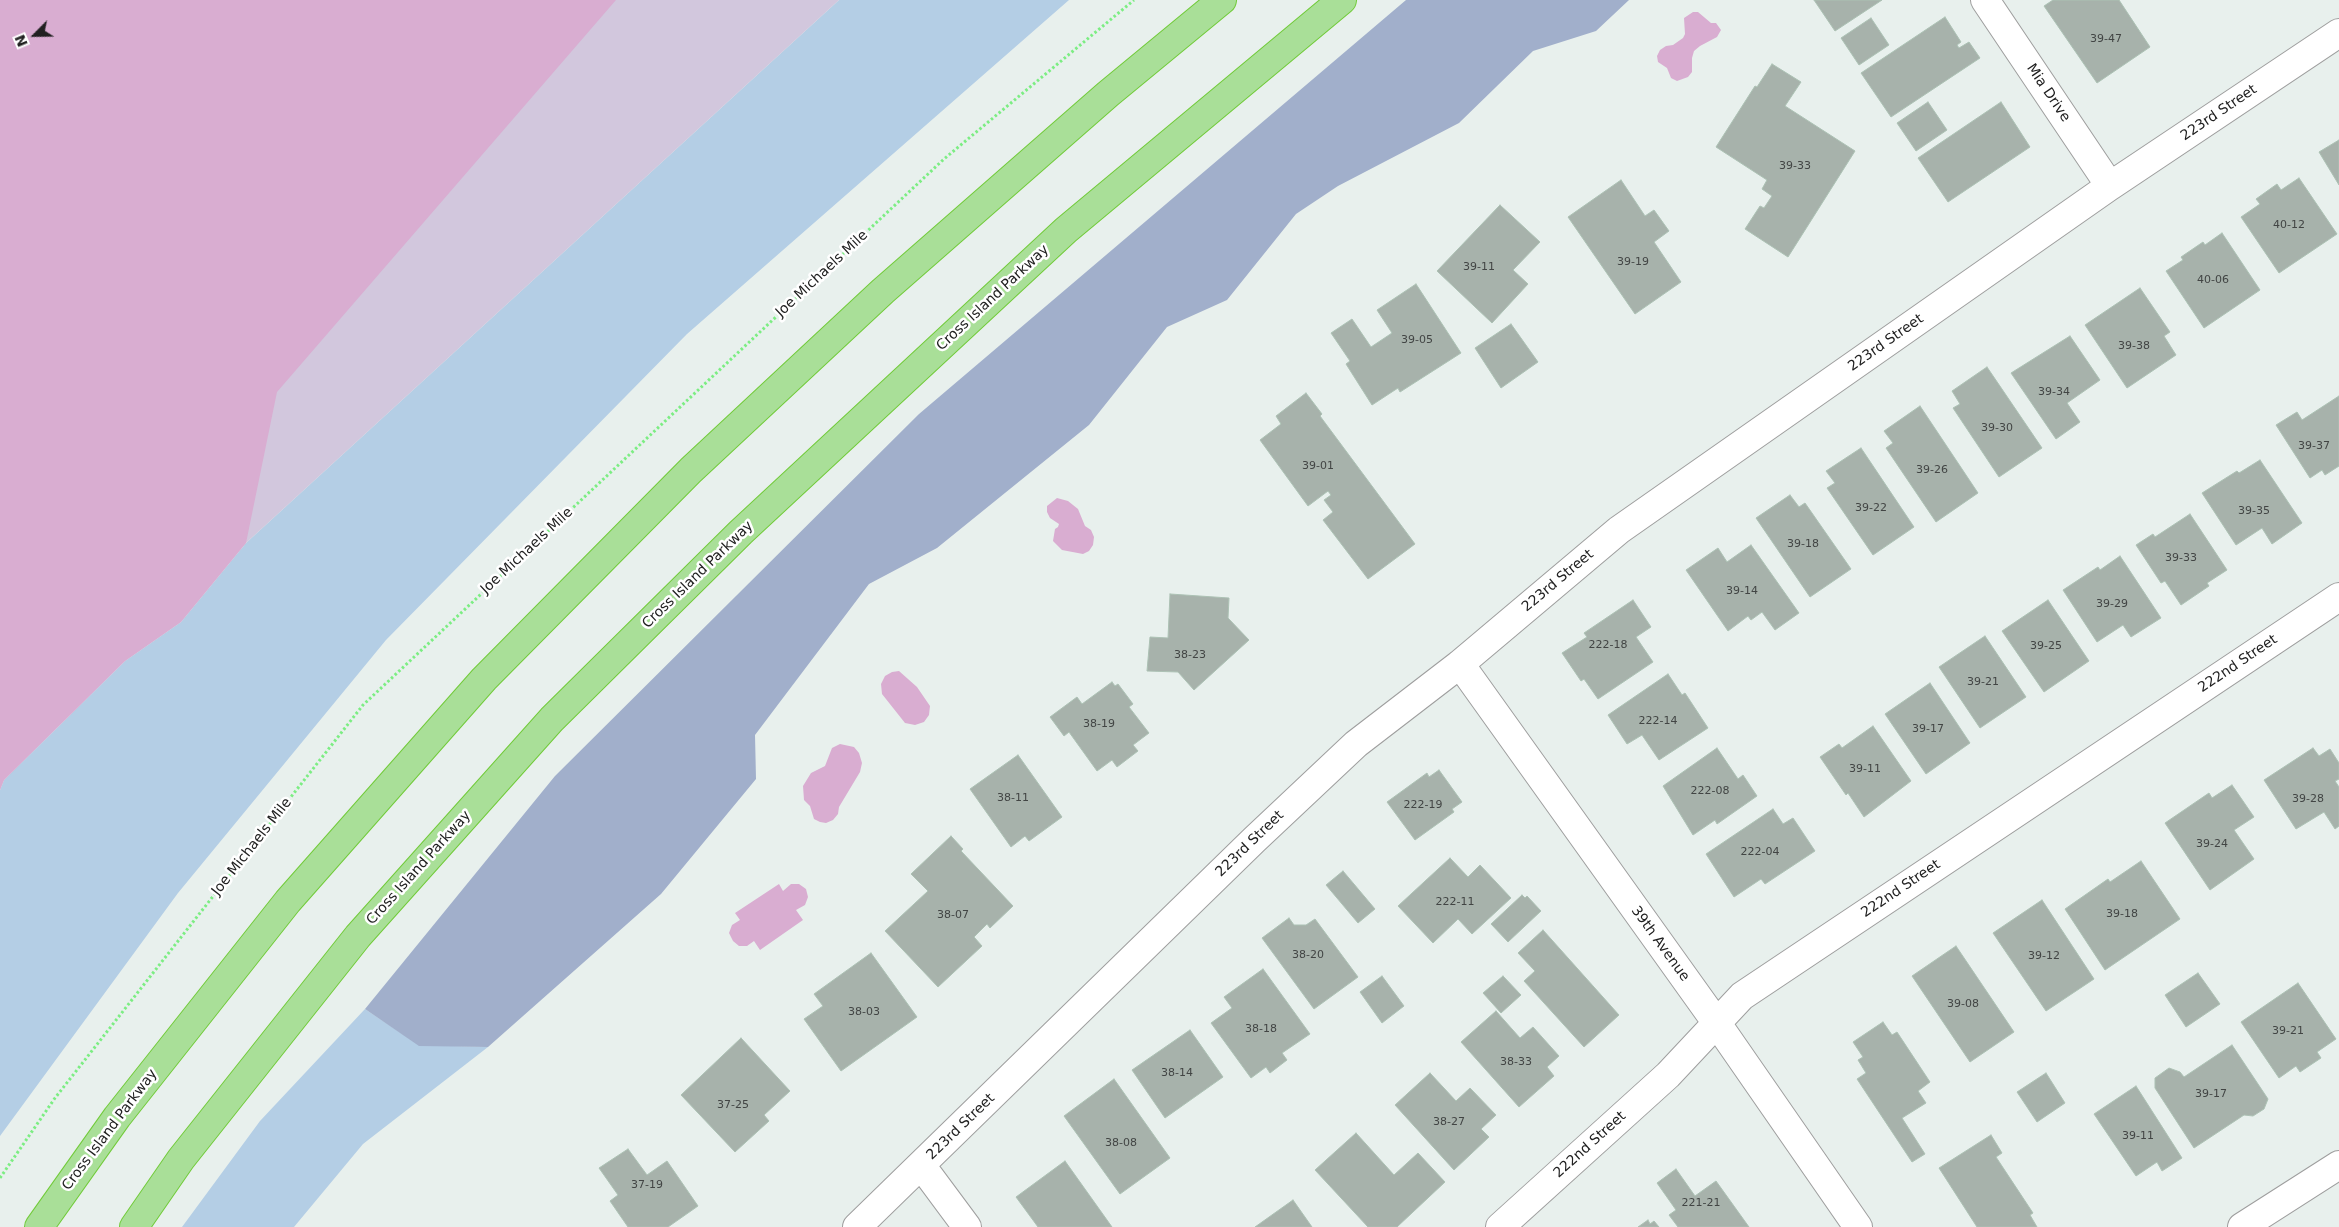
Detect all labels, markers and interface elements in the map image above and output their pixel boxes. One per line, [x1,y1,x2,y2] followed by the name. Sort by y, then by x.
[10,10,60,60] north arrow
[12,32,31,49] text: N
[2090,32,2122,46] house number: 39-47
[2022,61,2074,125] street label: Mia Drive
[2178,81,2260,145] street label: 223rd Street
[1779,159,1811,173] house number: 39-33
[2273,218,2305,232] house number: 40-12
[773,227,871,321] street label: Joe Michaels Mile
[933,242,1053,354] street label: Cross Island Parkway
[1617,255,1649,269] house number: 39-19
[1463,260,1495,274] house number: 39-11
[2197,273,2229,287] house number: 40-06
[1845,311,1927,375] street label: 223rd Street
[1401,333,1433,347] house number: 39-05
[2118,339,2150,353] house number: 39-38
[2038,385,2070,399] house number: 39-34
[1981,421,2013,435] house number: 39-30
[2298,439,2330,453] house number: 39-37
[1302,459,1334,473] house number: 39-01
[1916,463,1948,477] house number: 39-26
[1855,501,1887,515] house number: 39-22
[478,504,576,598] street label: Joe Michaels Mile
[2238,504,2270,518] house number: 39-35
[639,518,757,632] street label: Cross Island Parkway
[1787,537,1819,551] house number: 39-18
[1519,546,1597,616] street label: 223rd Street
[2165,551,2197,565] house number: 39-33
[1726,584,1758,598] house number: 39-14
[2096,597,2128,611] house number: 39-29
[2195,631,2281,697] street label: 222nd Street
[1589,638,1627,652] house number: 222-18
[2030,639,2062,653] house number: 39-25
[1174,648,1206,662] house number: 38-23
[1967,675,1999,689] house number: 39-21
[1639,714,1677,728] house number: 222-14
[1083,717,1115,731] house number: 38-19
[1912,722,1944,736] house number: 39-17
[1849,762,1881,776] house number: 39-11
[1691,784,1729,798] house number: 222-08
[997,791,1029,805] house number: 38-11
[2292,792,2324,806] house number: 39-28
[209,795,295,899] street label: Joe Michaels Mile
[1404,798,1442,812] house number: 222-19
[1212,807,1288,881] street label: 223rd Street
[363,808,475,928] street label: Cross Island Parkway
[2196,837,2228,851] house number: 39-24
[1741,845,1779,859] house number: 222-04
[1858,856,1944,922] street label: 222nd Street
[1436,895,1474,909] house number: 222-11
[1627,903,1693,985] street label: 39th Avenue
[2106,907,2138,921] house number: 39-18
[937,908,969,922] house number: 38-07
[1292,948,1324,962] house number: 38-20
[2028,949,2060,963] house number: 39-12
[1947,997,1979,1011] house number: 39-08
[848,1005,880,1019] house number: 38-03
[1245,1022,1277,1036] house number: 38-18
[2272,1024,2304,1038] house number: 39-21
[1500,1055,1532,1069] house number: 38-33
[59,1066,161,1194] street label: Cross Island Parkway
[1161,1066,1193,1080] house number: 38-14
[2195,1087,2227,1101] house number: 39-17
[923,1090,999,1164] street label: 223rd Street
[717,1098,749,1112] house number: 37-25
[1550,1108,1630,1182] street label: 222nd Street
[1433,1115,1465,1129] house number: 38-27
[2122,1129,2154,1143] house number: 39-11
[1105,1136,1137,1150] house number: 38-08
[631,1178,663,1192] house number: 37-19
[1682,1196,1720,1210] house number: 221-21

